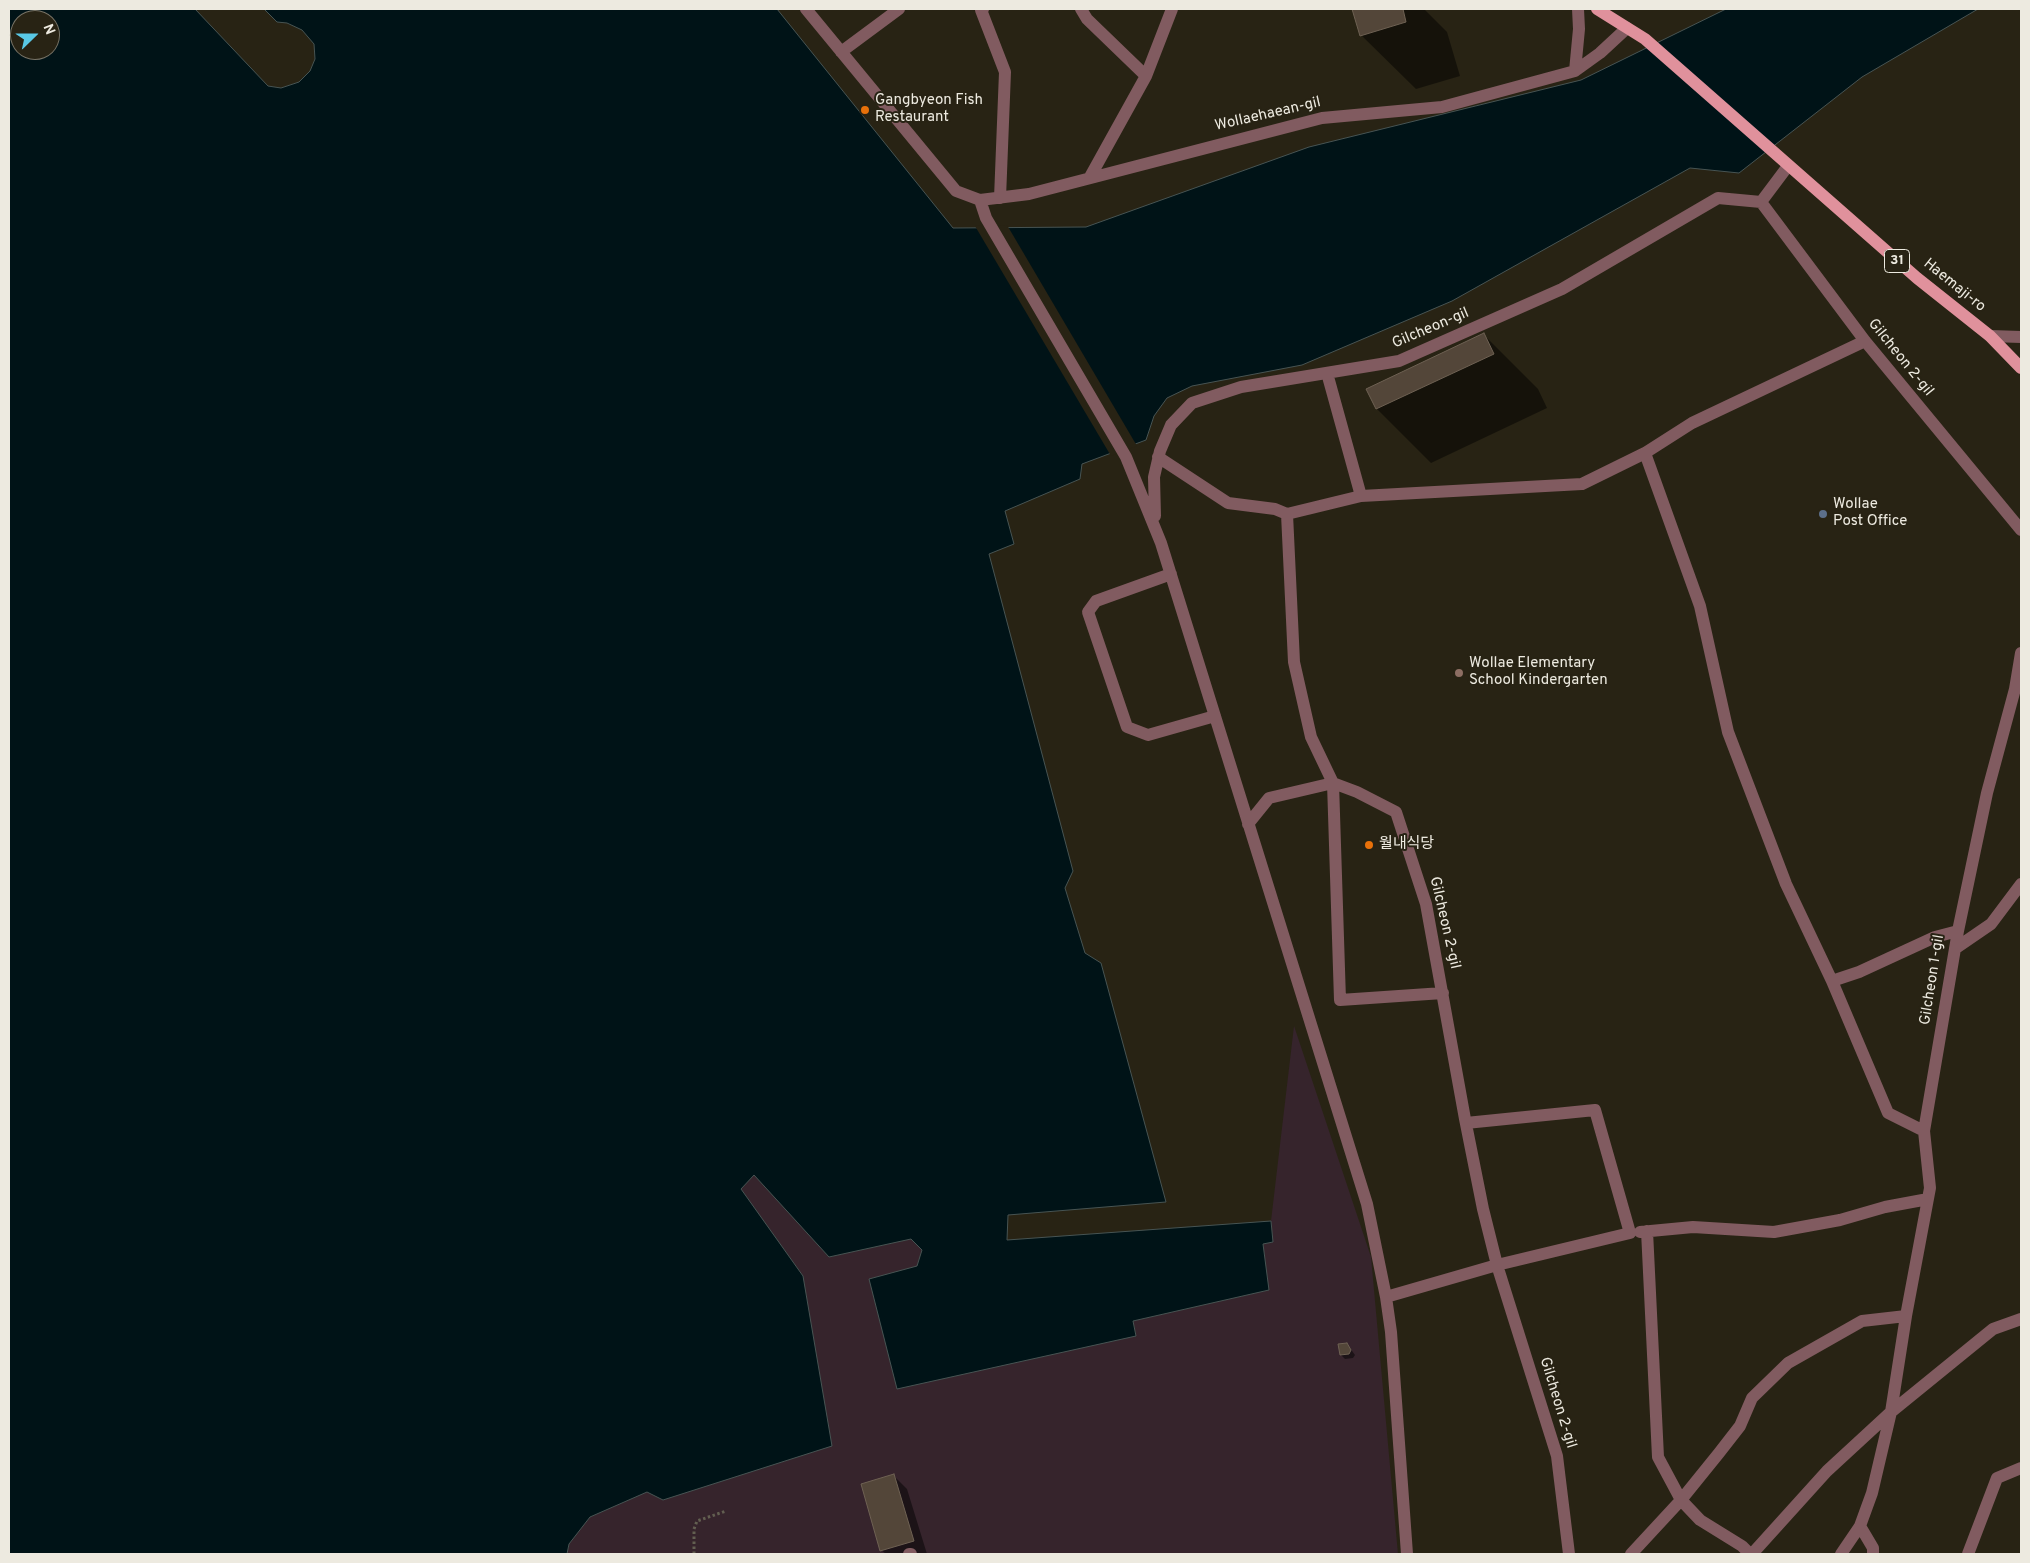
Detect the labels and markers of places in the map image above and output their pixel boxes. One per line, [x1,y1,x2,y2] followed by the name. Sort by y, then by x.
[875,92,983,127] place label: Gangbyeon Fish Restaurant
[859,104,871,116] marker: Gangbyeon Fish Restaurant
[1833,496,1907,531] place label: Wollae Post Office
[1817,508,1829,520] marker: Wollae Post Office
[1469,655,1608,690] place label: Wollae Elementary School Kindergarten
[1453,667,1465,679] marker: Wollae Elementary School Kindergarten
[1379,836,1434,854] place label: 월내식당
[1363,839,1375,851] marker: 월내식당

